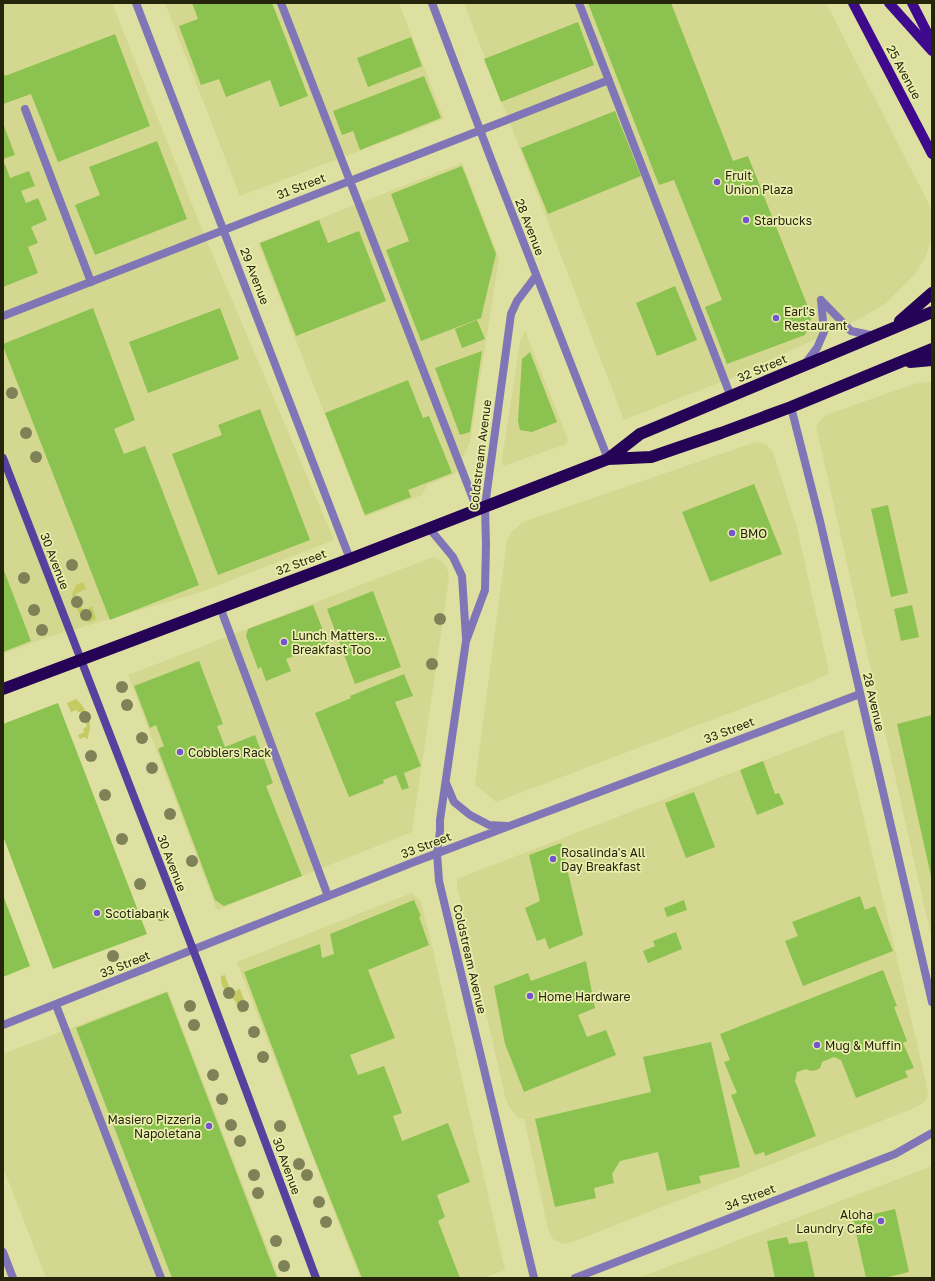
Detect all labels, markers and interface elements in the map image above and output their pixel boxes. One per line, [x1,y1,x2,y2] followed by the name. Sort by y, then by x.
[883,42,925,102] street label: 25 Avenue
[725,168,793,197] place label: Fruit Union Plaza
[274,170,328,202] street label: 31 Street
[712,177,722,187] marker: Fruit Union Plaza
[512,196,548,258] street label: 28 Avenue
[754,213,812,228] place label: Starbucks
[741,215,751,225] marker: Starbucks
[237,245,273,307] street label: 29 Avenue
[784,304,848,333] place label: Earl's Restaurant
[771,313,781,323] marker: Earl's Restaurant
[735,351,789,385] street label: 32 Street
[466,399,494,511] street label: Coldstream Avenue
[740,526,767,541] place label: BMO
[727,528,737,538] marker: BMO
[37,530,73,592] street label: 30 Avenue
[274,546,328,578] street label: 32 Street
[292,628,385,657] place label: Lunch Matters... Breakfast Too
[279,637,289,647] marker: Lunch Matters... Breakfast Too
[860,671,888,733] street label: 28 Avenue
[702,714,756,746] street label: 33 Street
[188,745,271,760] place label: Cobblers Rack
[175,747,185,757] marker: Cobblers Rack
[399,829,453,861] street label: 33 Street
[154,832,190,894] street label: 30 Avenue
[561,845,645,874] place label: Rosalinda's All Day Breakfast
[548,854,558,864] marker: Rosalinda's All Day Breakfast
[450,903,490,1015] street label: Coldstream Avenue
[105,906,170,921] place label: Scotiabank
[92,908,102,918] marker: Scotiabank
[98,947,152,981] street label: 33 Street
[538,989,631,1004] place label: Home Hardware
[525,991,535,1001] marker: Home Hardware
[825,1038,901,1053] place label: Mug & Muffin
[812,1040,822,1050] marker: Mug & Muffin
[108,1112,201,1141] place label: Masiero Pizzeria Napoletana
[204,1121,214,1131] marker: Masiero Pizzeria Napoletana
[270,1135,304,1197] street label: 30 Avenue
[723,1180,778,1213] street label: 34 Street
[796,1207,873,1236] place label: Aloha Laundry Cafe
[876,1216,886,1226] marker: Aloha Laundry Cafe

